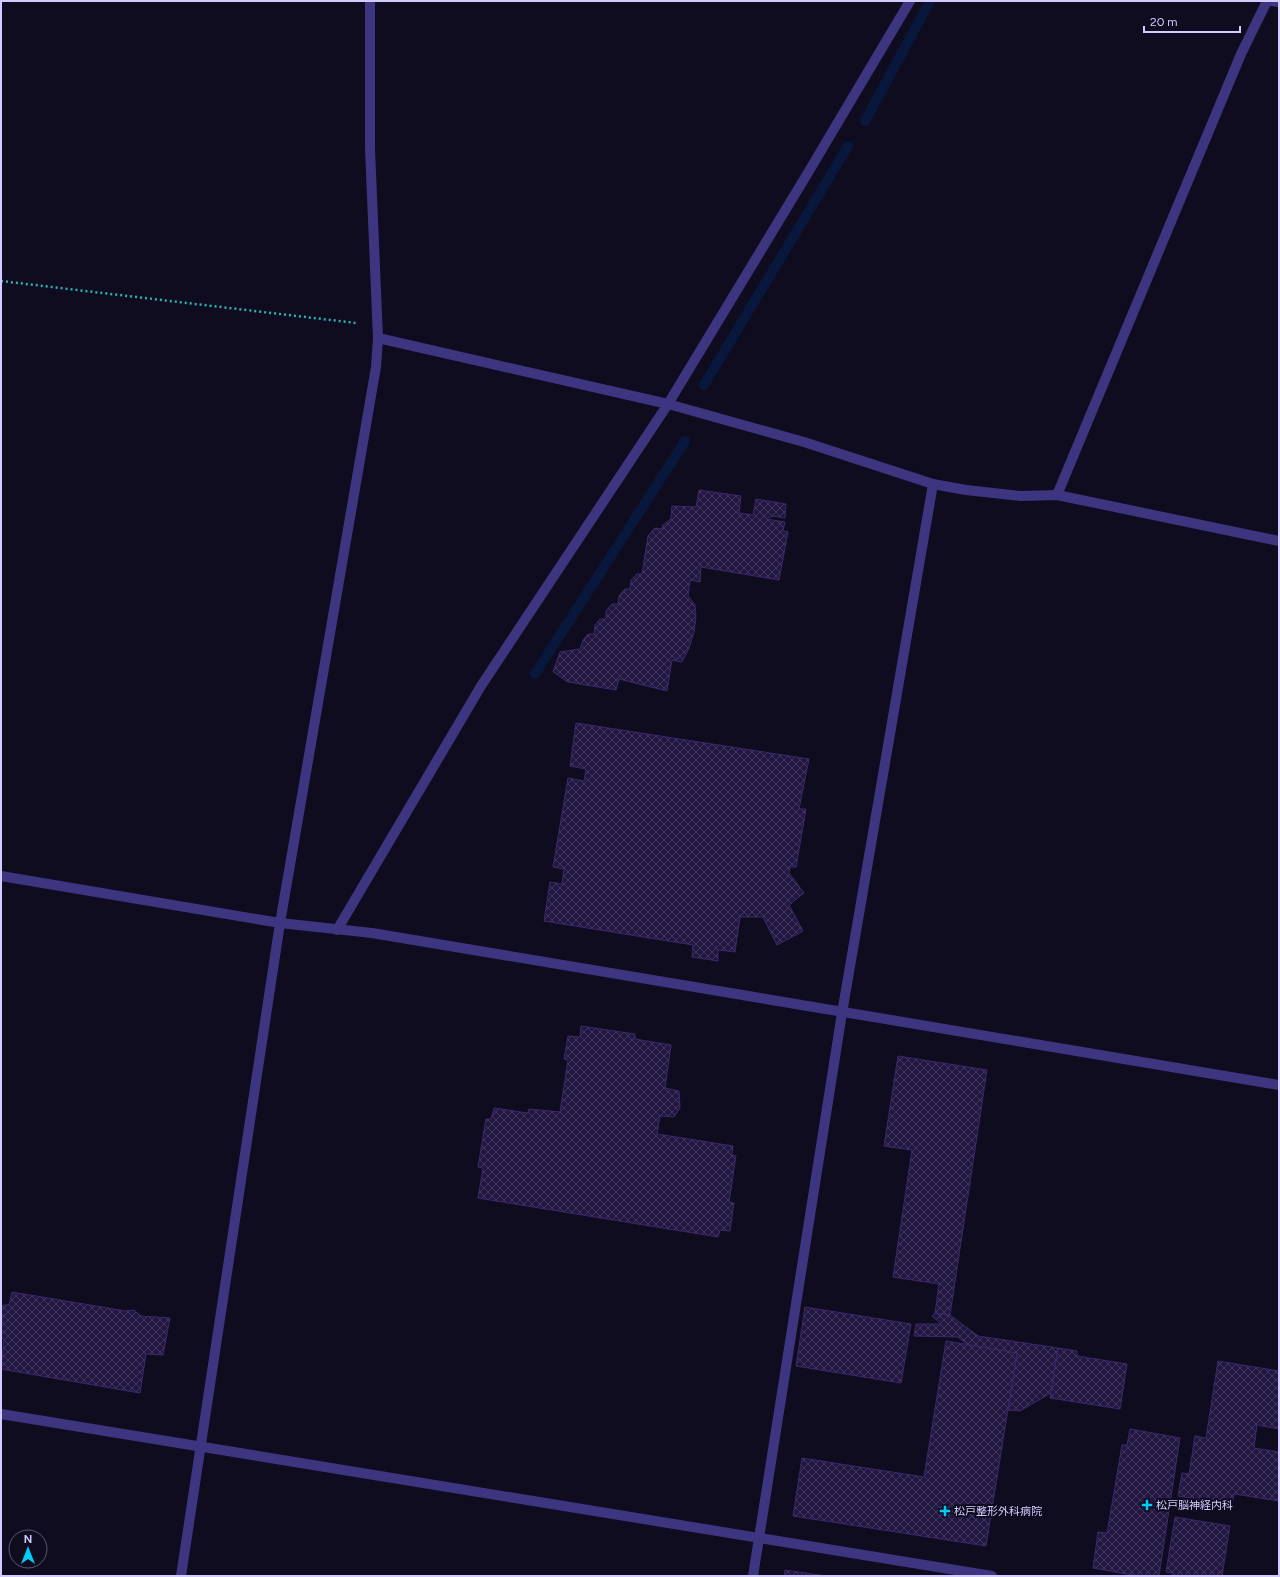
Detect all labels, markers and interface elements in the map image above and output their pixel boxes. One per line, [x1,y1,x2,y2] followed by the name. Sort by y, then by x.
[1144,8,1240,34] scale bar
[1150,15,1178,29] text: 20 m
[1141,1499,1153,1511] marker: 松戸脳神経内科
[1156,1499,1233,1512] place label: 松戸脳神経内科
[939,1505,951,1517] marker: 松戸整形外科病院
[954,1505,1042,1518] place label: 松戸整形外科病院
[8,1529,48,1569] north arrow
[24,1533,32,1546] text: N

